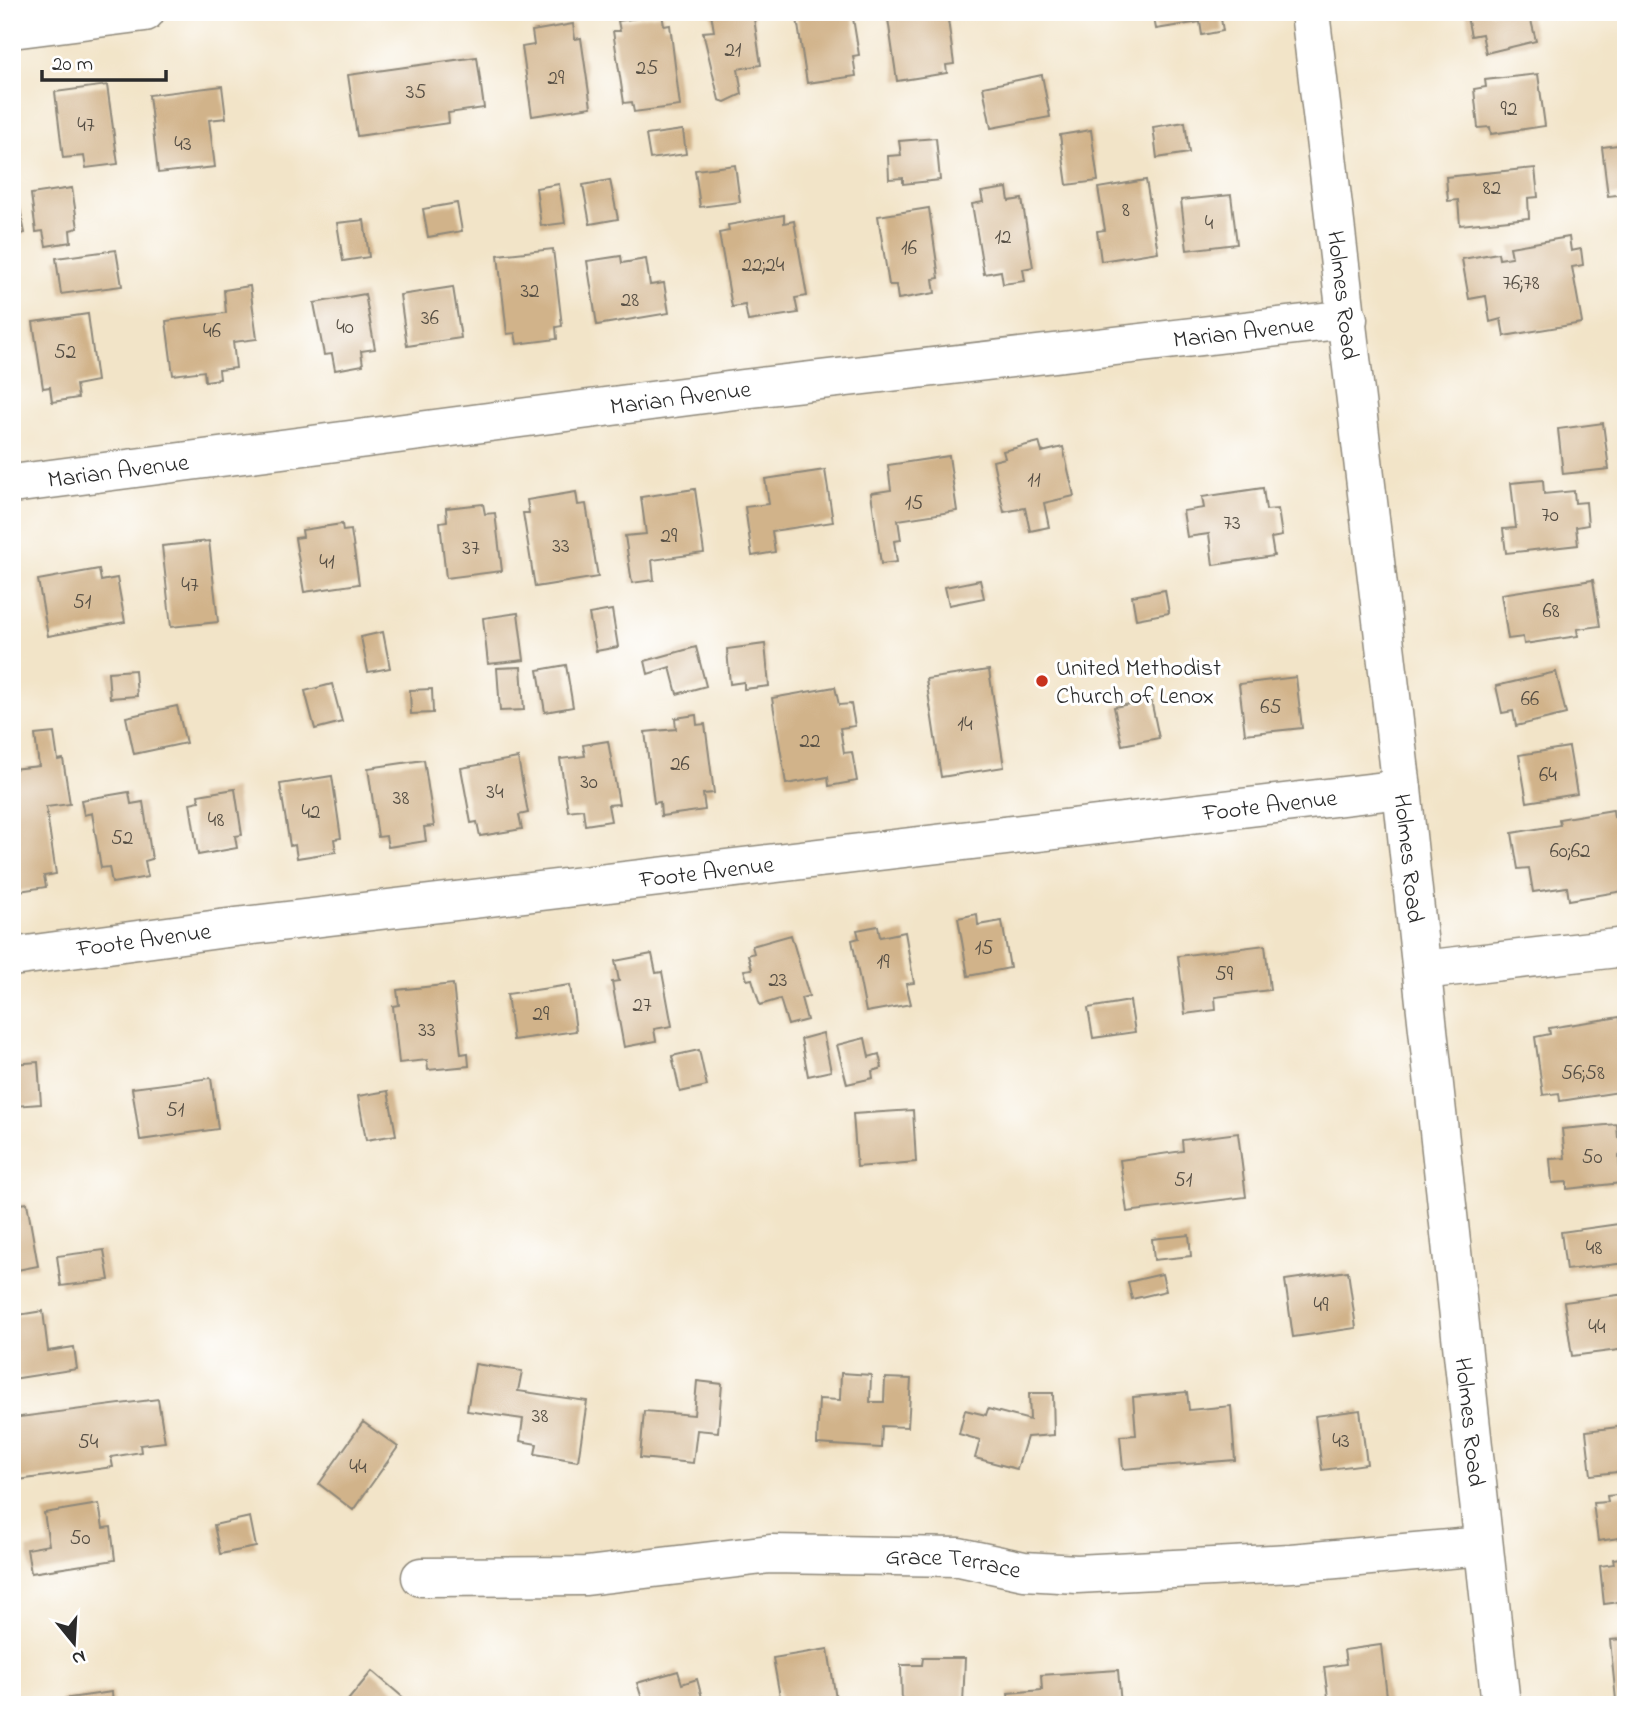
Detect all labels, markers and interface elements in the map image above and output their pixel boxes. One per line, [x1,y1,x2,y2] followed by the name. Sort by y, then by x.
[724,36,742,66] house number: 21
[42,38,166,82] scale bar
[52,50,93,80] text: 20 m
[636,54,658,84] house number: 25
[548,64,565,94] house number: 29
[406,78,426,108] house number: 35
[1501,95,1517,125] house number: 92
[77,111,95,141] house number: 47
[174,130,192,160] house number: 43
[1483,174,1501,204] house number: 82
[1122,196,1130,226] house number: 8
[1205,209,1214,239] house number: 4
[994,223,1012,253] house number: 12
[1316,229,1366,362] street label: Holmes Road
[901,234,917,264] house number: 16
[742,251,785,281] house number: 22;24
[1502,269,1540,299] house number: 76;78
[520,277,540,307] house number: 32
[621,286,639,316] house number: 28
[421,304,439,334] house number: 36
[1171,308,1317,359] street label: Marian Avenue
[336,313,354,343] house number: 40
[203,317,221,347] house number: 46
[54,338,76,368] house number: 52
[608,373,753,426] street label: Marian Avenue
[46,446,191,499] street label: Marian Avenue
[1027,466,1041,496] house number: 11
[905,489,923,519] house number: 15
[1541,501,1559,531] house number: 70
[1223,509,1241,539] house number: 73
[661,522,678,552] house number: 29
[552,532,570,562] house number: 33
[462,534,480,564] house number: 37
[319,548,335,578] house number: 41
[181,571,199,601] house number: 47
[73,588,92,618] house number: 51
[1542,597,1560,627] house number: 68
[1056,652,1221,715] place label: United Methodist Church of Lenox
[1034,673,1050,689] marker: United Methodist Church of Lenox
[1521,685,1539,715] house number: 66
[1260,693,1282,723] house number: 65
[957,710,973,740] house number: 14
[800,727,820,757] house number: 22
[670,750,690,780] house number: 26
[1539,761,1557,791] house number: 64
[580,768,598,798] house number: 30
[486,778,504,808] house number: 34
[1200,782,1339,833] street label: Foote Avenue
[393,784,409,814] house number: 38
[1383,792,1431,925] street label: Holmes Road
[301,798,321,828] house number: 42
[208,806,224,836] house number: 48
[111,824,133,854] house number: 52
[1550,837,1590,867] house number: 60;62
[637,848,776,899] street label: Foote Avenue
[74,915,214,968] street label: Foote Avenue
[975,934,993,964] house number: 15
[877,948,890,978] house number: 19
[1215,960,1234,990] house number: 59
[768,966,788,996] house number: 23
[632,991,652,1021] house number: 27
[533,1000,550,1030] house number: 29
[418,1016,436,1046] house number: 33
[1561,1059,1605,1089] house number: 56;58
[166,1096,185,1126] house number: 51
[1581,1143,1603,1173] house number: 50
[1174,1166,1193,1196] house number: 51
[1586,1234,1602,1264] house number: 48
[1314,1291,1329,1321] house number: 49
[1588,1313,1606,1343] house number: 44
[1444,1356,1492,1489] street label: Holmes Road
[532,1402,548,1432] house number: 38
[1332,1427,1350,1457] house number: 43
[78,1428,99,1458] house number: 54
[349,1453,367,1483] house number: 44
[69,1524,91,1554] house number: 50
[885,1541,1024,1590] street label: Grace Terrace
[38,1608,108,1678] north arrow
[68,1642,89,1672] text: N

